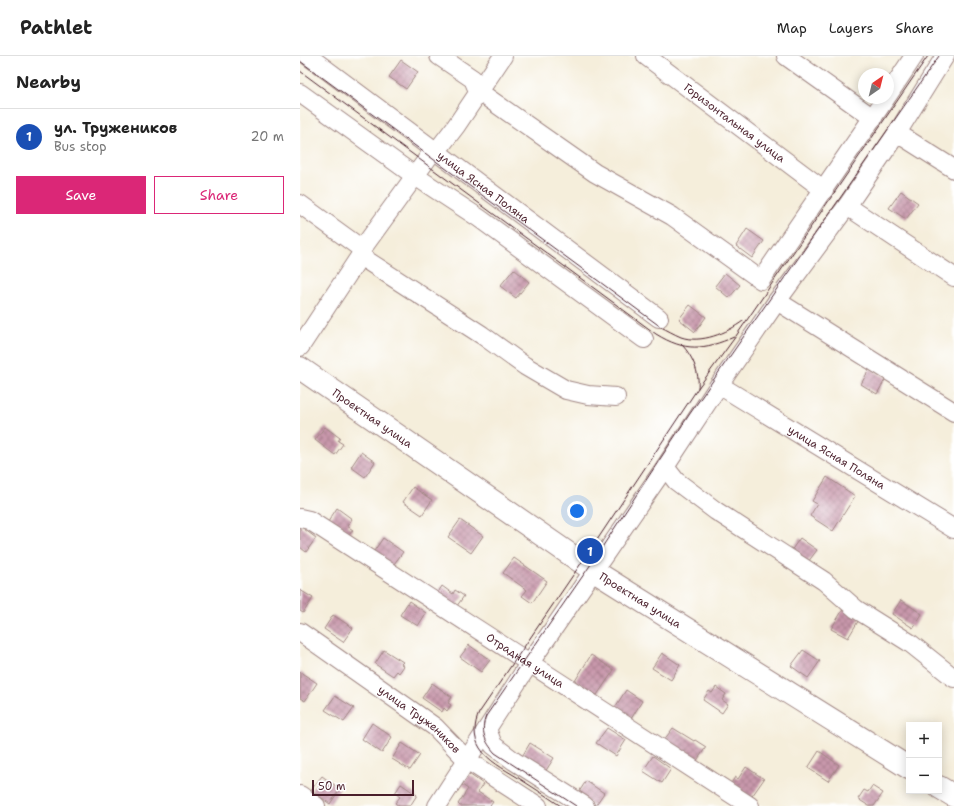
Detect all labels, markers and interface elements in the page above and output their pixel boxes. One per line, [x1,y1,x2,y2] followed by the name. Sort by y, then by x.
[20,15,92,40] text: Pathlet
[777,19,807,37] text: Map
[829,19,873,37] text: Layers
[895,19,934,37] text: Share
[858,68,894,104] north arrow
[16,71,81,93] text: Nearby
[681,80,788,166] street label: Горизонтальная улица
[54,118,177,138] text: ул. Тружеников
[26,128,32,145] text: 1
[251,128,284,145] text: 20 m
[54,138,106,155] text: Bus stop
[434,148,532,227] street label: улица Ясная Поляна
[16,176,146,214] button: Save
[154,176,284,214] button: Share
[329,386,415,451] street label: Проектная улица
[785,422,888,493] street label: улица Ясная Поляна
[567,501,587,521] your location
[577,536,603,566] pin: 1
[596,569,684,632] street label: Проектная улица
[483,630,567,692] street label: Отрадная улица
[375,682,464,757] street label: улица Тружеников
[906,722,942,794] map controls
[906,722,942,758] button: +
[906,758,942,794] button: −
[312,778,414,797] scale bar
[318,779,346,794] text: 50 m

